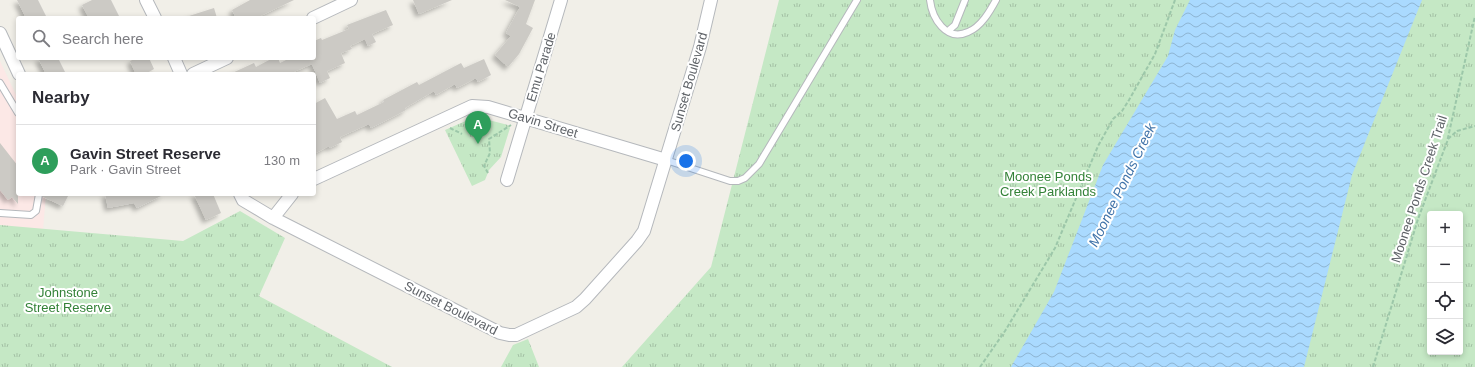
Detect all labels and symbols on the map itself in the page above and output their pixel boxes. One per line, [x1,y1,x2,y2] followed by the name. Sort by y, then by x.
[523,30,559,104] street label: Emu Parade
[668,31,710,133] street label: Sunset Boulevard
[506,105,580,141] street label: Gavin Street
[465,111,491,144] pin: A
[1388,113,1450,265] street label: Moonee Ponds Creek Trail
[1085,120,1159,249] water label: Moonee Ponds Creek
[676,151,696,171] your location
[1000,169,1097,199] park label: Moonee Ponds Creek Parklands
[402,278,500,338] street label: Sunset Boulevard
[25,285,111,315] park label: Johnstone Street Reserve

